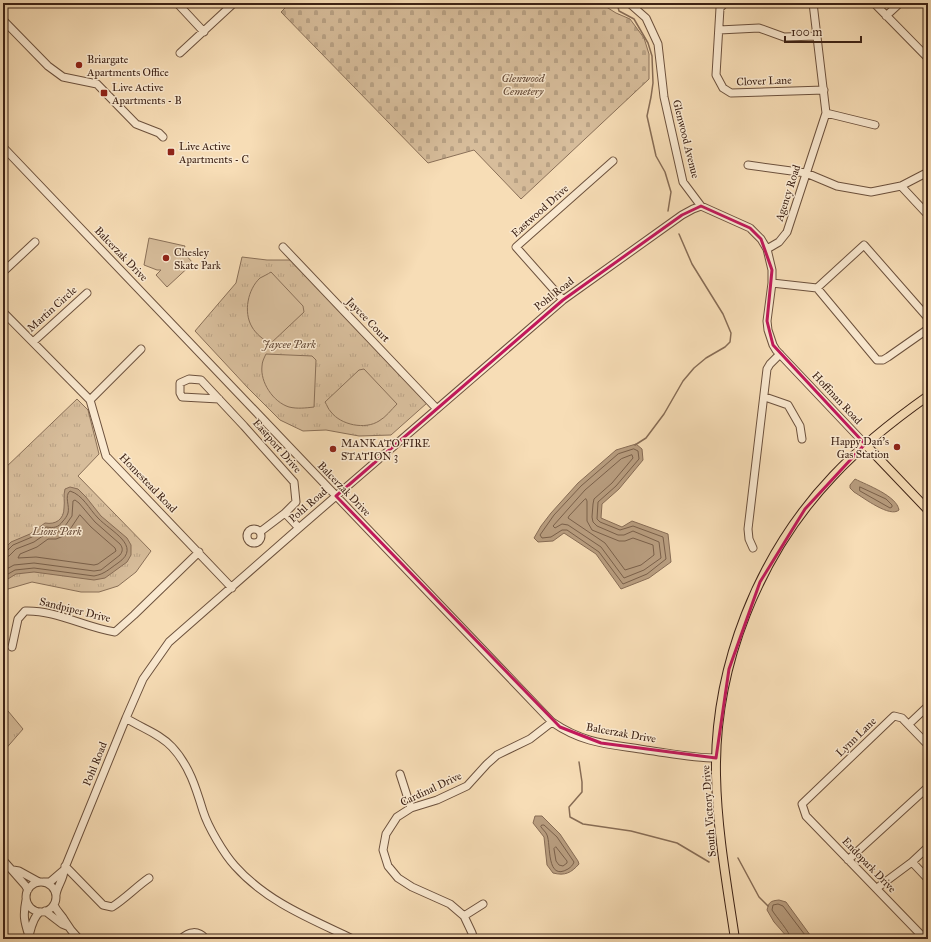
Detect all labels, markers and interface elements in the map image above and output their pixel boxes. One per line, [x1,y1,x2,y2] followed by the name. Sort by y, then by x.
[785,18,861,44] scale bar
[791,25,822,39] text: 100 m
[86,53,169,79] place label: Briargate Apartments Office
[74,60,84,70] marker: Briargate Apartments Office
[501,72,546,98] park label: Glenwood Cemetery
[736,74,792,88] street label: Clover Lane
[111,81,182,107] place label: Live Active Apartments - B
[99,88,109,98] marker: Live Active Apartments - B
[670,98,702,180] street label: Glenwood Avenue
[178,140,249,166] place label: Live Active Apartments - C
[166,147,176,157] marker: Live Active Apartments - C
[772,163,803,224] street label: Agency Road
[509,182,571,240] street label: Eastwood Drive
[92,224,151,284] street label: Balcerzak Drive
[174,246,222,272] place label: Chesley Skate Park
[161,253,171,263] marker: Chesley Skate Park
[532,274,577,313] street label: Pohl Road
[25,283,80,335] street label: Martin Circle
[342,294,393,346] street label: Jaycee Court
[261,338,316,351] park label: Jaycee Park
[809,369,865,427] street label: Hoffman Road
[250,416,304,476] street label: Eastport Drive
[830,435,889,461] place label: Happy Dan's Gas Station
[341,437,430,463] place label: MANKATO FIRE STATION 3
[892,442,902,452] marker: Happy Dan's Gas Station
[328,444,338,454] marker: MANKATO FIRE STATION 3
[116,451,180,516] street label: Homestead Road
[315,459,374,519] street label: Balcerzak Drive
[286,485,330,525] street label: Pohl Road
[31,525,82,538] park label: Lions Park
[38,595,112,625] street label: Sandpiper Drive
[833,714,879,759] street label: Lynn Lane
[585,720,657,746] street label: Balcerzak Drive
[80,740,110,788] street label: Pohl Road
[699,764,719,857] street label: South Victory Drive
[398,769,464,809] street label: Cardinal Drive
[839,835,899,896] street label: Endopark Drive

